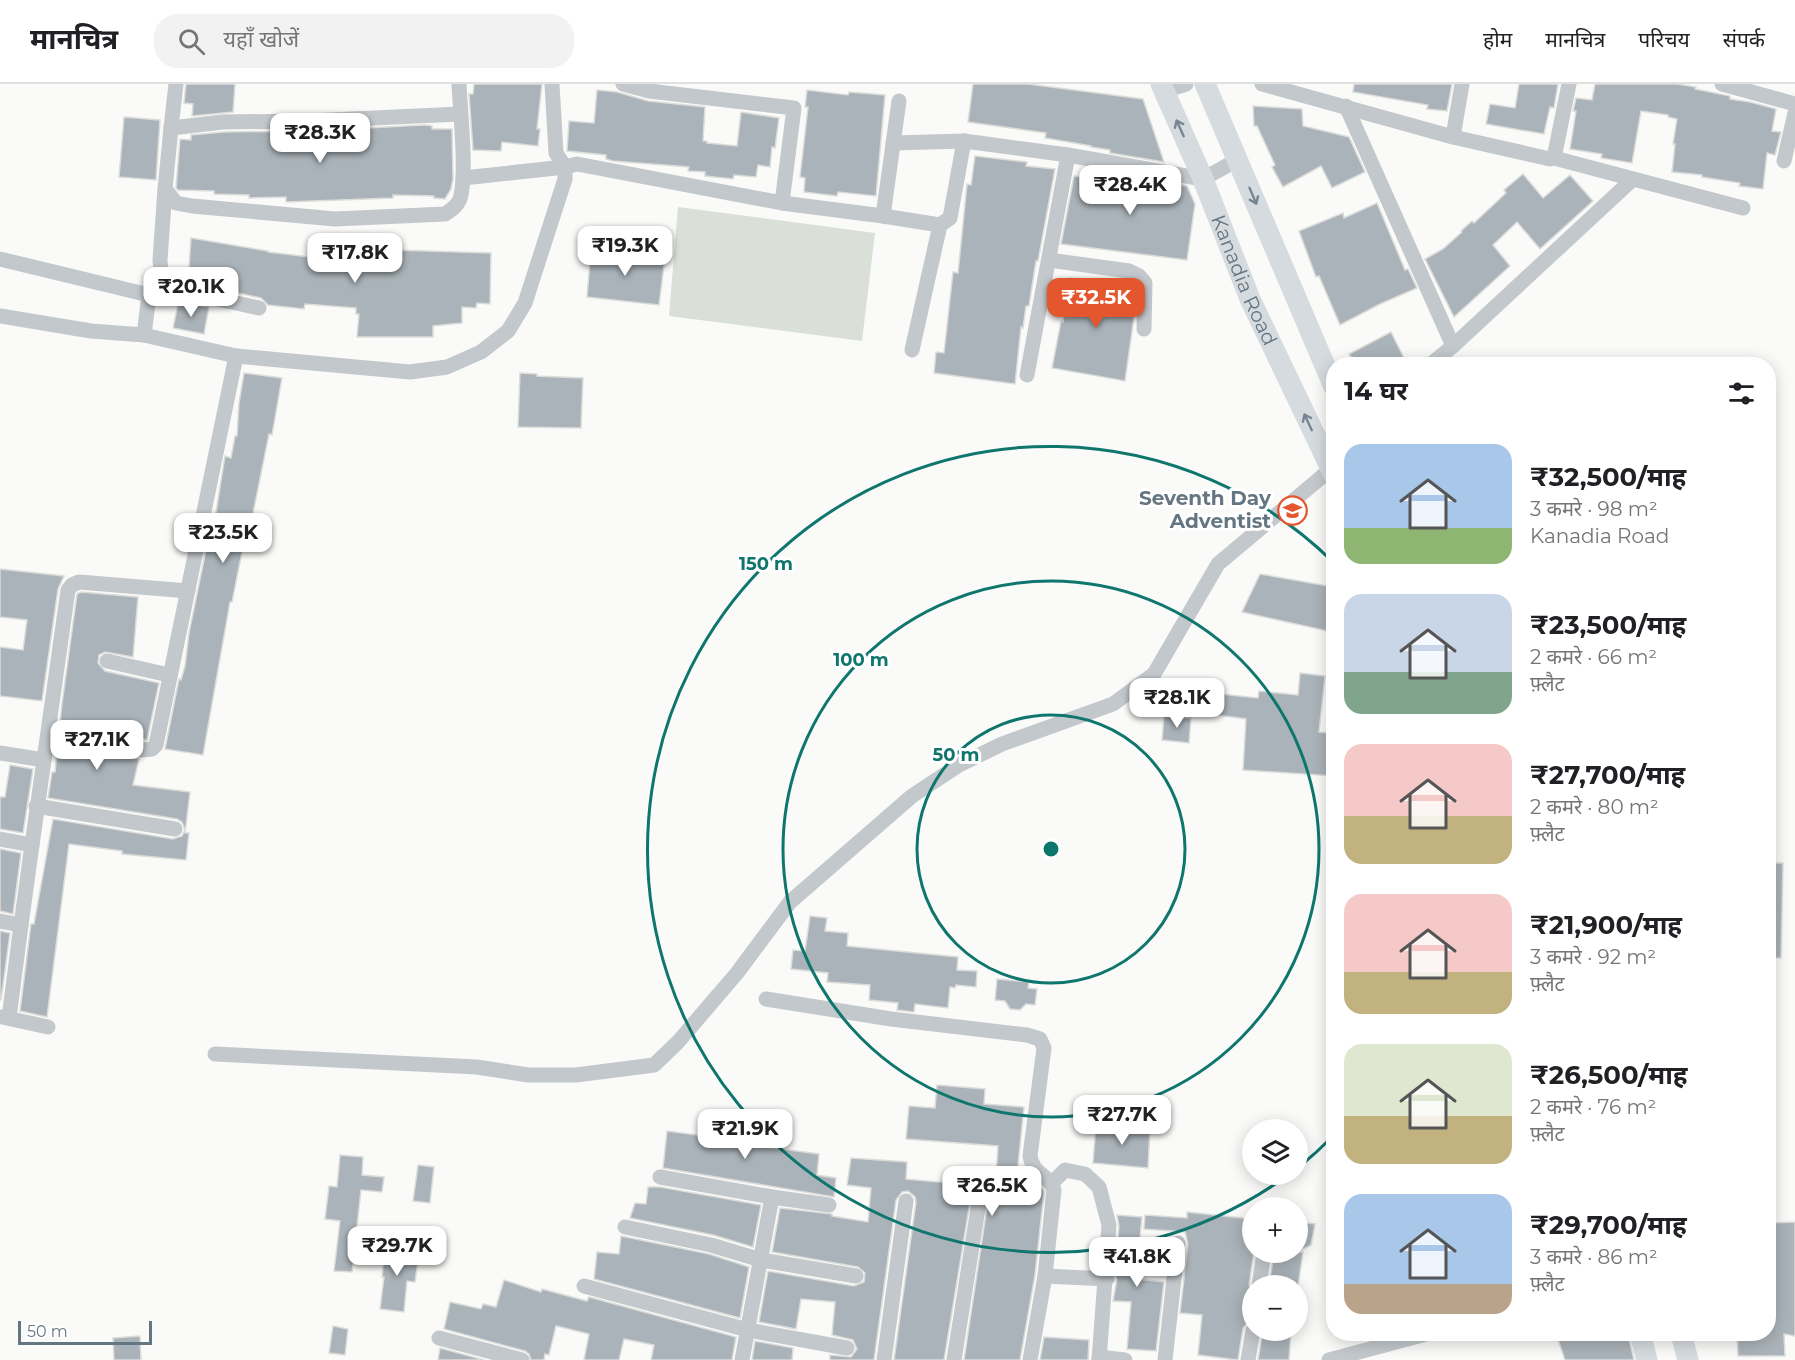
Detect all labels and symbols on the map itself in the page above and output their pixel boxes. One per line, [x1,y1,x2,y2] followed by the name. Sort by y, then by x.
[271,113,369,164] pin: ₹28.3K
[1174,119,1186,137] one-way arrow
[1081,165,1179,216] pin: ₹28.4K
[1248,186,1259,205] one-way arrow
[1206,211,1282,349] street label: Kanadia Road
[576,226,674,277] pin: ₹19.3K
[306,233,404,284] pin: ₹17.8K
[142,267,240,318] pin: ₹20.1K
[1047,278,1145,329] pin: ₹32.5K
[1302,413,1314,431] one-way arrow
[1139,486,1272,533] place label: Seventh Day Adventist
[1276,494,1308,526] school or university icon: Seventh Day Adventist
[174,513,272,564] pin: ₹23.5K
[739,553,793,575] text: 150 m
[833,649,889,671] text: 100 m
[1128,678,1226,729] pin: ₹28.1K
[48,720,146,771] pin: ₹27.1K
[933,744,979,766] text: 50 m
[1041,839,1061,859] centre of rings
[1073,1095,1171,1146] pin: ₹27.7K
[696,1109,794,1160] pin: ₹21.9K
[943,1166,1041,1217] pin: ₹26.5K
[348,1226,446,1277] pin: ₹29.7K
[1088,1237,1186,1288] pin: ₹41.8K
[18,1318,152,1346] scale bar

